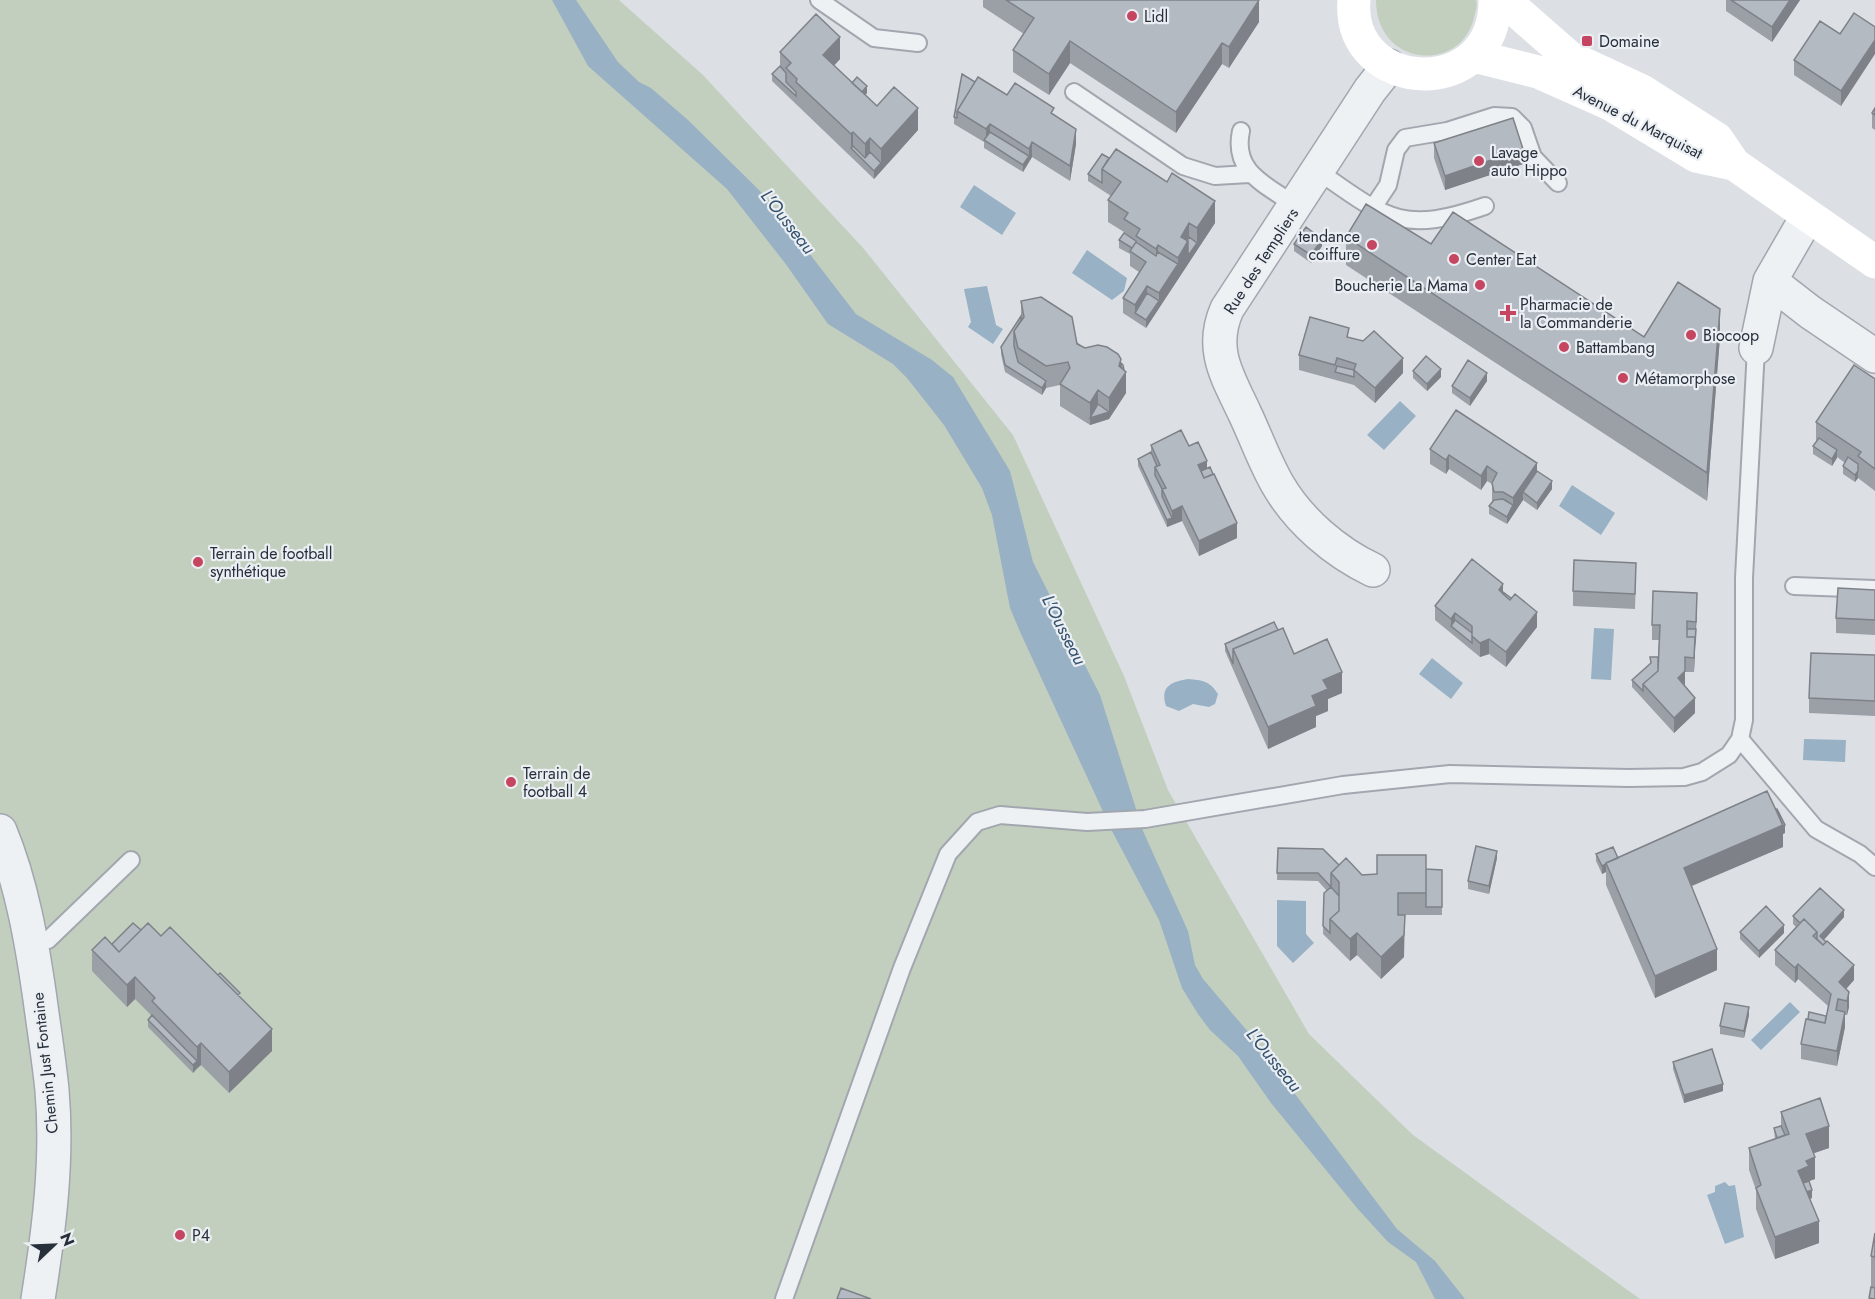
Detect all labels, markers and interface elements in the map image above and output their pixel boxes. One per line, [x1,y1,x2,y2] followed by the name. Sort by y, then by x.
[1144,5,1168,28] place label: Lidl
[1125,9,1139,23] marker: Lidl
[1599,30,1660,53] place label: Domaine
[1580,34,1594,48] marker: Domaine
[1569,79,1707,165] street label: Avenue du Marquisat
[1491,141,1567,182] place label: Lavage auto Hippo
[1472,154,1486,168] marker: Lavage auto Hippo
[754,184,822,260] water label: L'Ousseau
[1218,203,1304,319] street label: Rue des Templiers
[1298,225,1360,266] place label: tendance coiffure
[1365,238,1379,252] marker: tendance coiffure
[1466,248,1536,271] place label: Center Eat
[1447,252,1461,266] marker: Center Eat
[1334,274,1468,297] place label: Boucherie La Mama
[1473,278,1487,292] marker: Boucherie La Mama
[1520,293,1632,334] place label: Pharmacie de la Commanderie
[1501,306,1515,320] marker: Pharmacie de la Commanderie
[1703,324,1759,347] place label: Biocoop
[1684,328,1698,342] marker: Biocoop
[1576,336,1655,359] place label: Battambang
[1557,340,1571,354] marker: Battambang
[1635,367,1735,390] place label: Métamorphose
[1616,371,1630,385] marker: Métamorphose
[210,542,332,583] place label: Terrain de football synthétique
[191,555,205,569] marker: Terrain de football synthétique
[1035,590,1093,670] water label: L'Ousseau
[523,762,590,803] place label: Terrain de football 4
[504,775,518,789] marker: Terrain de football 4
[26,991,64,1135] street label: Chemin Just Fontaine
[1240,1022,1308,1098] water label: L'Ousseau
[24,1215,84,1275] north arrow
[192,1224,210,1247] place label: P4
[173,1228,187,1242] marker: P4
[54,1229,80,1250] text: N

